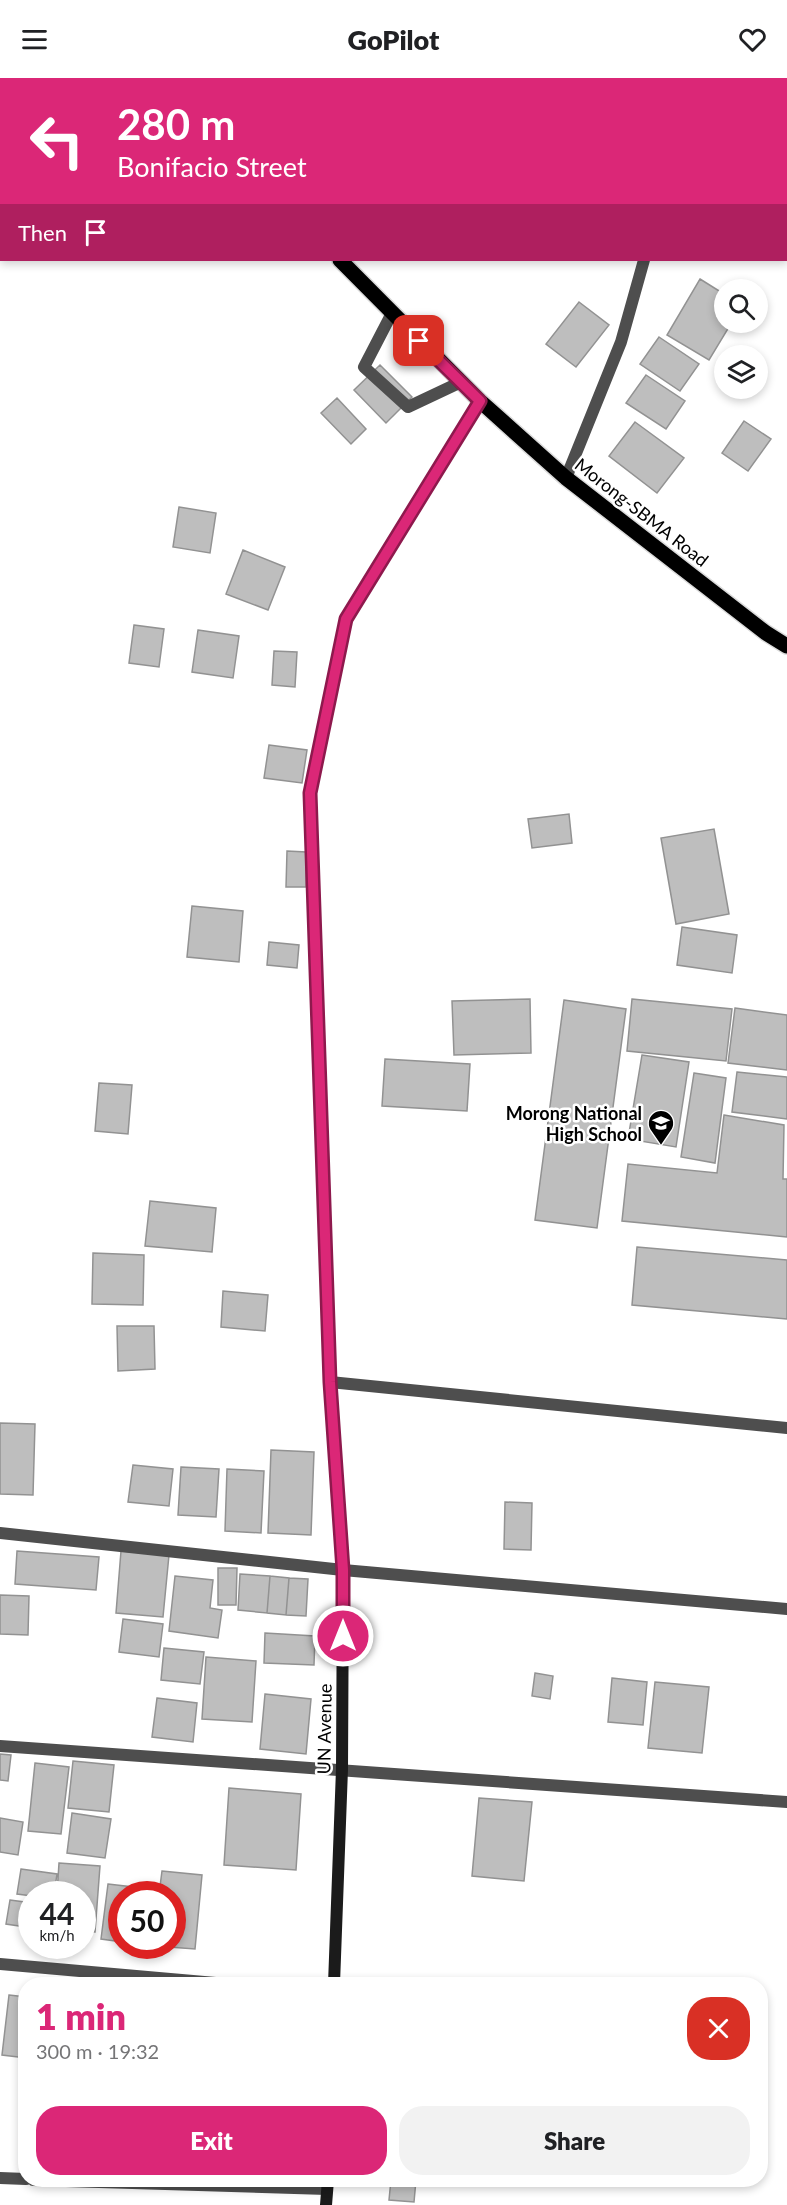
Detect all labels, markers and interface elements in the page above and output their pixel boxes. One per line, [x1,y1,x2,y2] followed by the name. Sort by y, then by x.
[18,23,51,56] icon: menu
[348,23,439,56] text: GoPilot
[736,23,769,56] icon: heart
[117,99,235,149] text: 280 m
[18,102,96,180] icon: left
[117,150,307,183] text: Bonifacio Street
[79,216,112,249] icon: arrive
[18,219,67,246] text: Then
[714,279,768,399] map controls
[714,279,768,333] button: search
[393,315,444,366] pin
[402,324,435,357] icon: arrive
[714,345,768,399] button: layers
[571,453,713,571] street label: Morong-SBMA Road
[506,1102,642,1145] place label: Morong National High School
[646,1108,676,1146] school or university icon: Morong National High School
[311,1604,375,1668] position arrow
[312,1684,336,1774] street label: UN Avenue
[108,1881,186,1959] speed limit sign: 50
[40,1895,74,1931] text: 44
[39,1926,75,1944] text: km/h
[36,1994,126,2038] text: 1 min
[687,1997,750,2060] button: close
[36,2039,159,2063] text: 300 m · 19:32
[36,2106,387,2175] button: Exit
[399,2106,750,2175] button: Share

